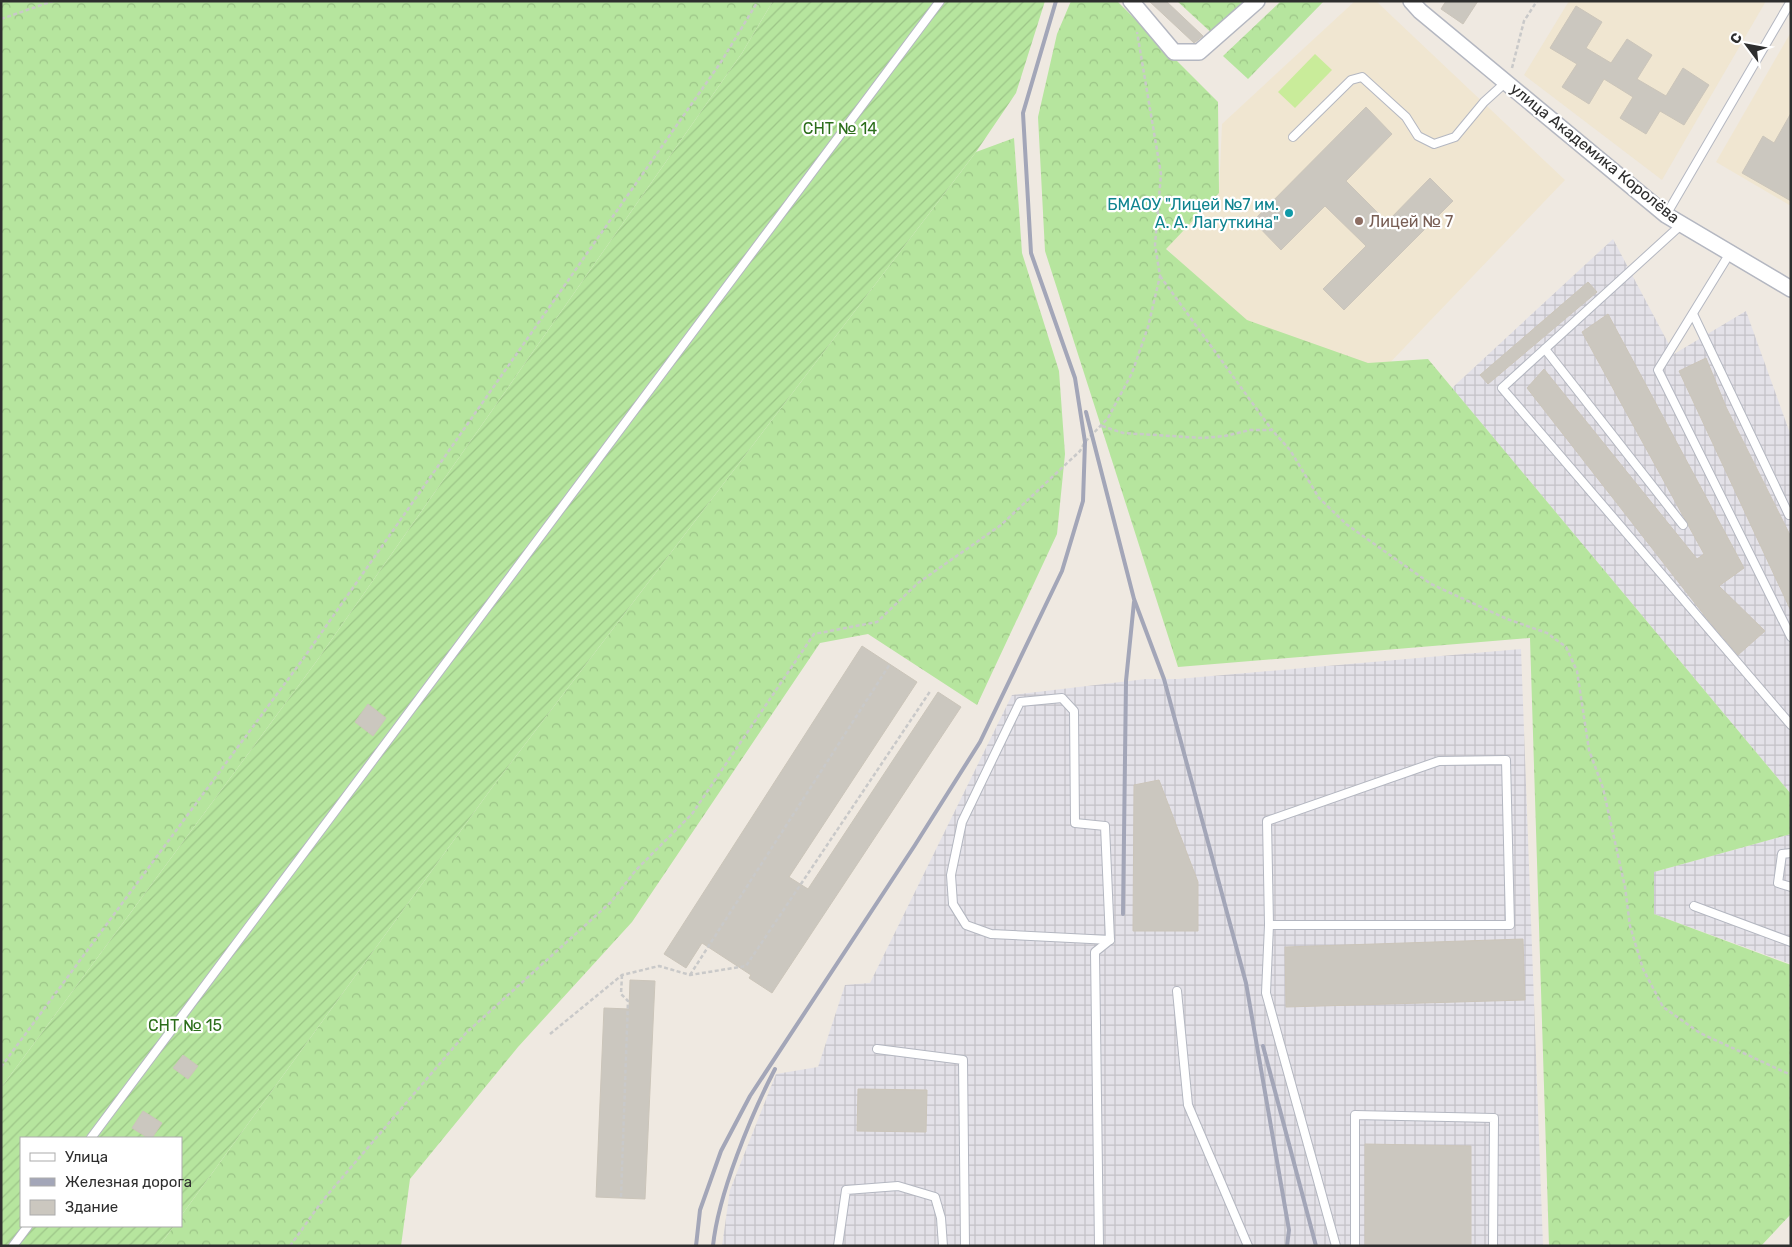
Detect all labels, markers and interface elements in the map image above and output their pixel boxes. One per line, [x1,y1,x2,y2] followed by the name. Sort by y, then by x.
[1722,20,1772,70] north arrow
[1727,30,1746,47] text: С
[1507,79,1683,227] street label: улица Академика Королёва
[803,119,877,138] park label: СНТ № 14
[1107,195,1279,232] place label: БМАОУ "Лицей №7 им. А. А. Лагуткина"
[1283,207,1295,219] marker: БМАОУ "Лицей №7 им. А. А. Лагуткина"
[1369,212,1453,231] place label: Лицей № 7
[1353,215,1365,227] marker: Лицей № 7
[148,1016,222,1035] park label: СНТ № 15
[20,1137,182,1227] legend
[65,1148,108,1166] text: Улица
[65,1173,192,1191] text: Железная дорога
[65,1198,118,1216] text: Здание

